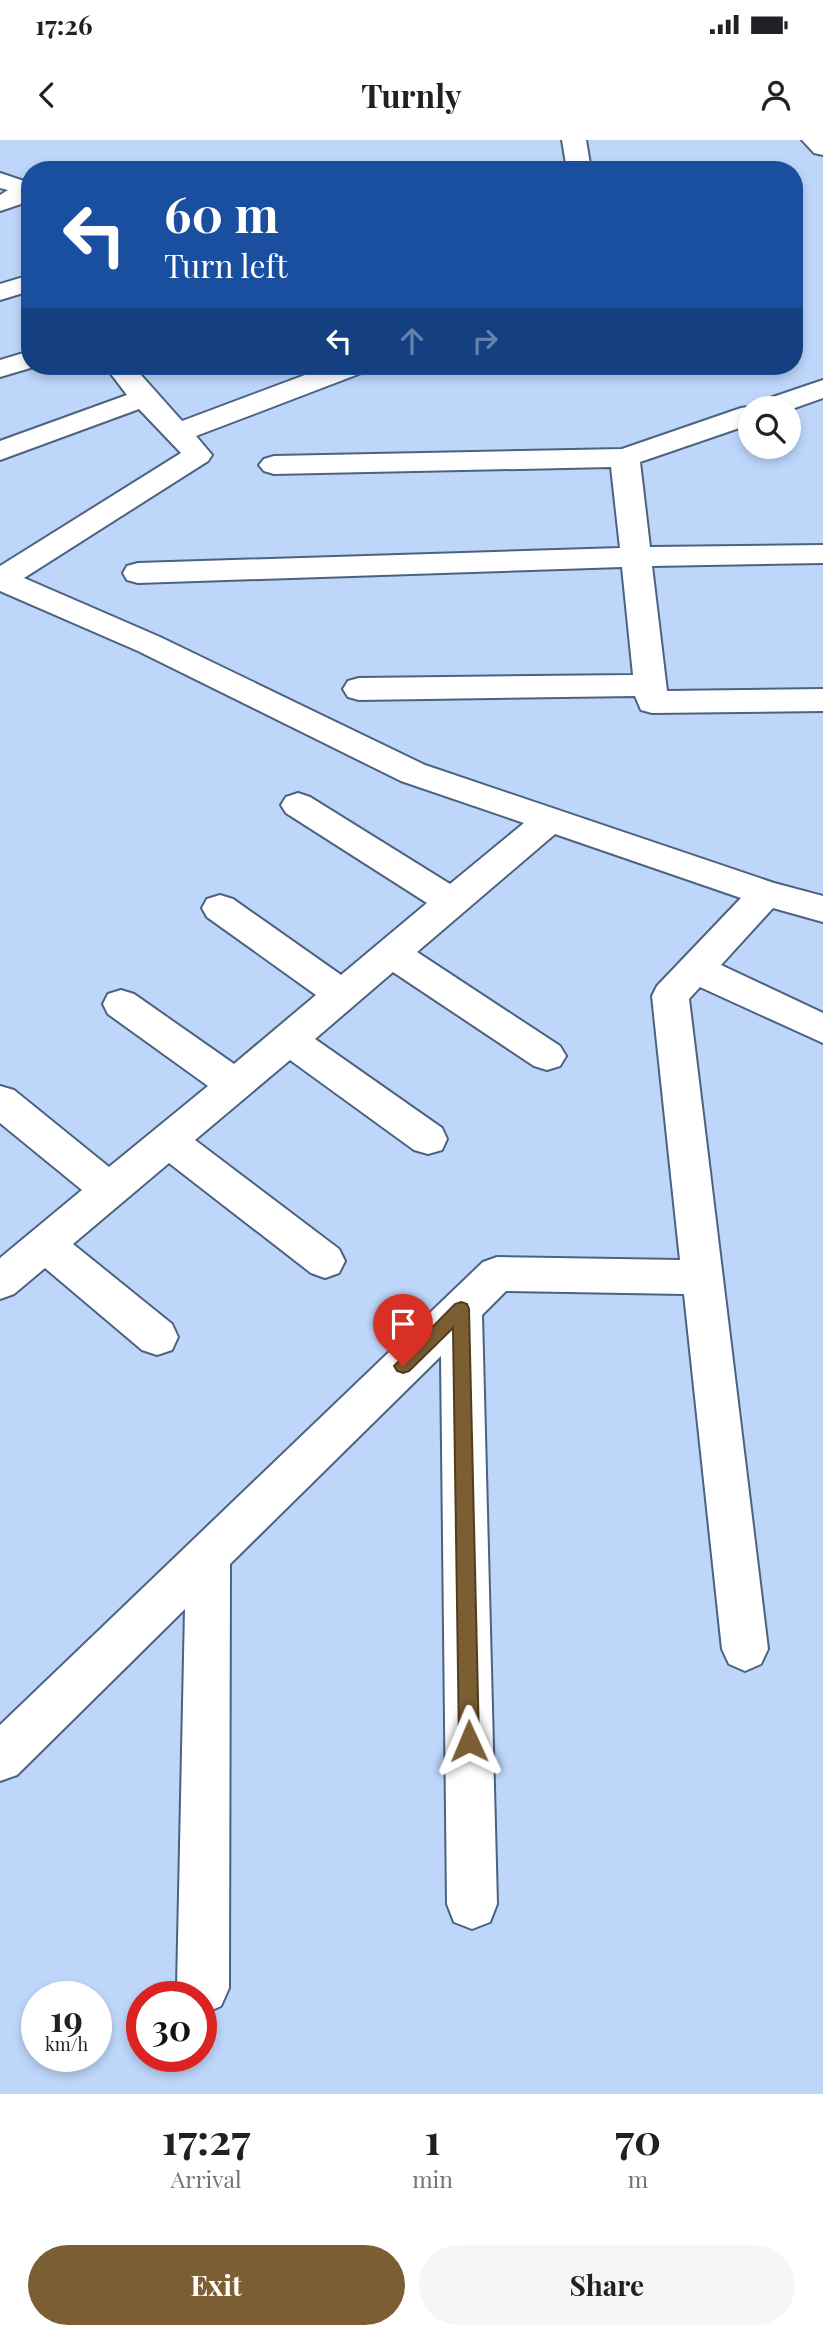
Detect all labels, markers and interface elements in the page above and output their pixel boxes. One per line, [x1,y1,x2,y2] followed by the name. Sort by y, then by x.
[35,7,93,42] text: 17:26
[361,73,462,116] text: Turnly
[28,76,66,114] icon: back
[757,76,795,114] icon: person
[164,180,279,245] text: 60 m
[49,189,140,280] icon: left
[164,243,288,286] text: Turn left
[320,322,358,360] icon: left
[393,322,431,360] icon: ahead
[466,322,504,360] icon: right
[738,396,801,459] map controls
[738,396,801,459] button: search
[373,1294,433,1366] pin
[384,1305,422,1343] icon: arrive
[432,1704,506,1778] position arrow
[126,1981,217,2072] speed limit sign: 30
[50,1994,83,2041] text: 19
[45,2032,88,2056] text: km/h
[162,2110,250,2166] text: 17:27
[425,2110,441,2166] text: 1
[615,2110,661,2166] text: 70
[171,2163,242,2194] text: Arrival
[412,2163,453,2194] text: min
[628,2163,648,2194] text: m
[28,2245,405,2325] button: Exit
[419,2245,795,2325] button: Share

